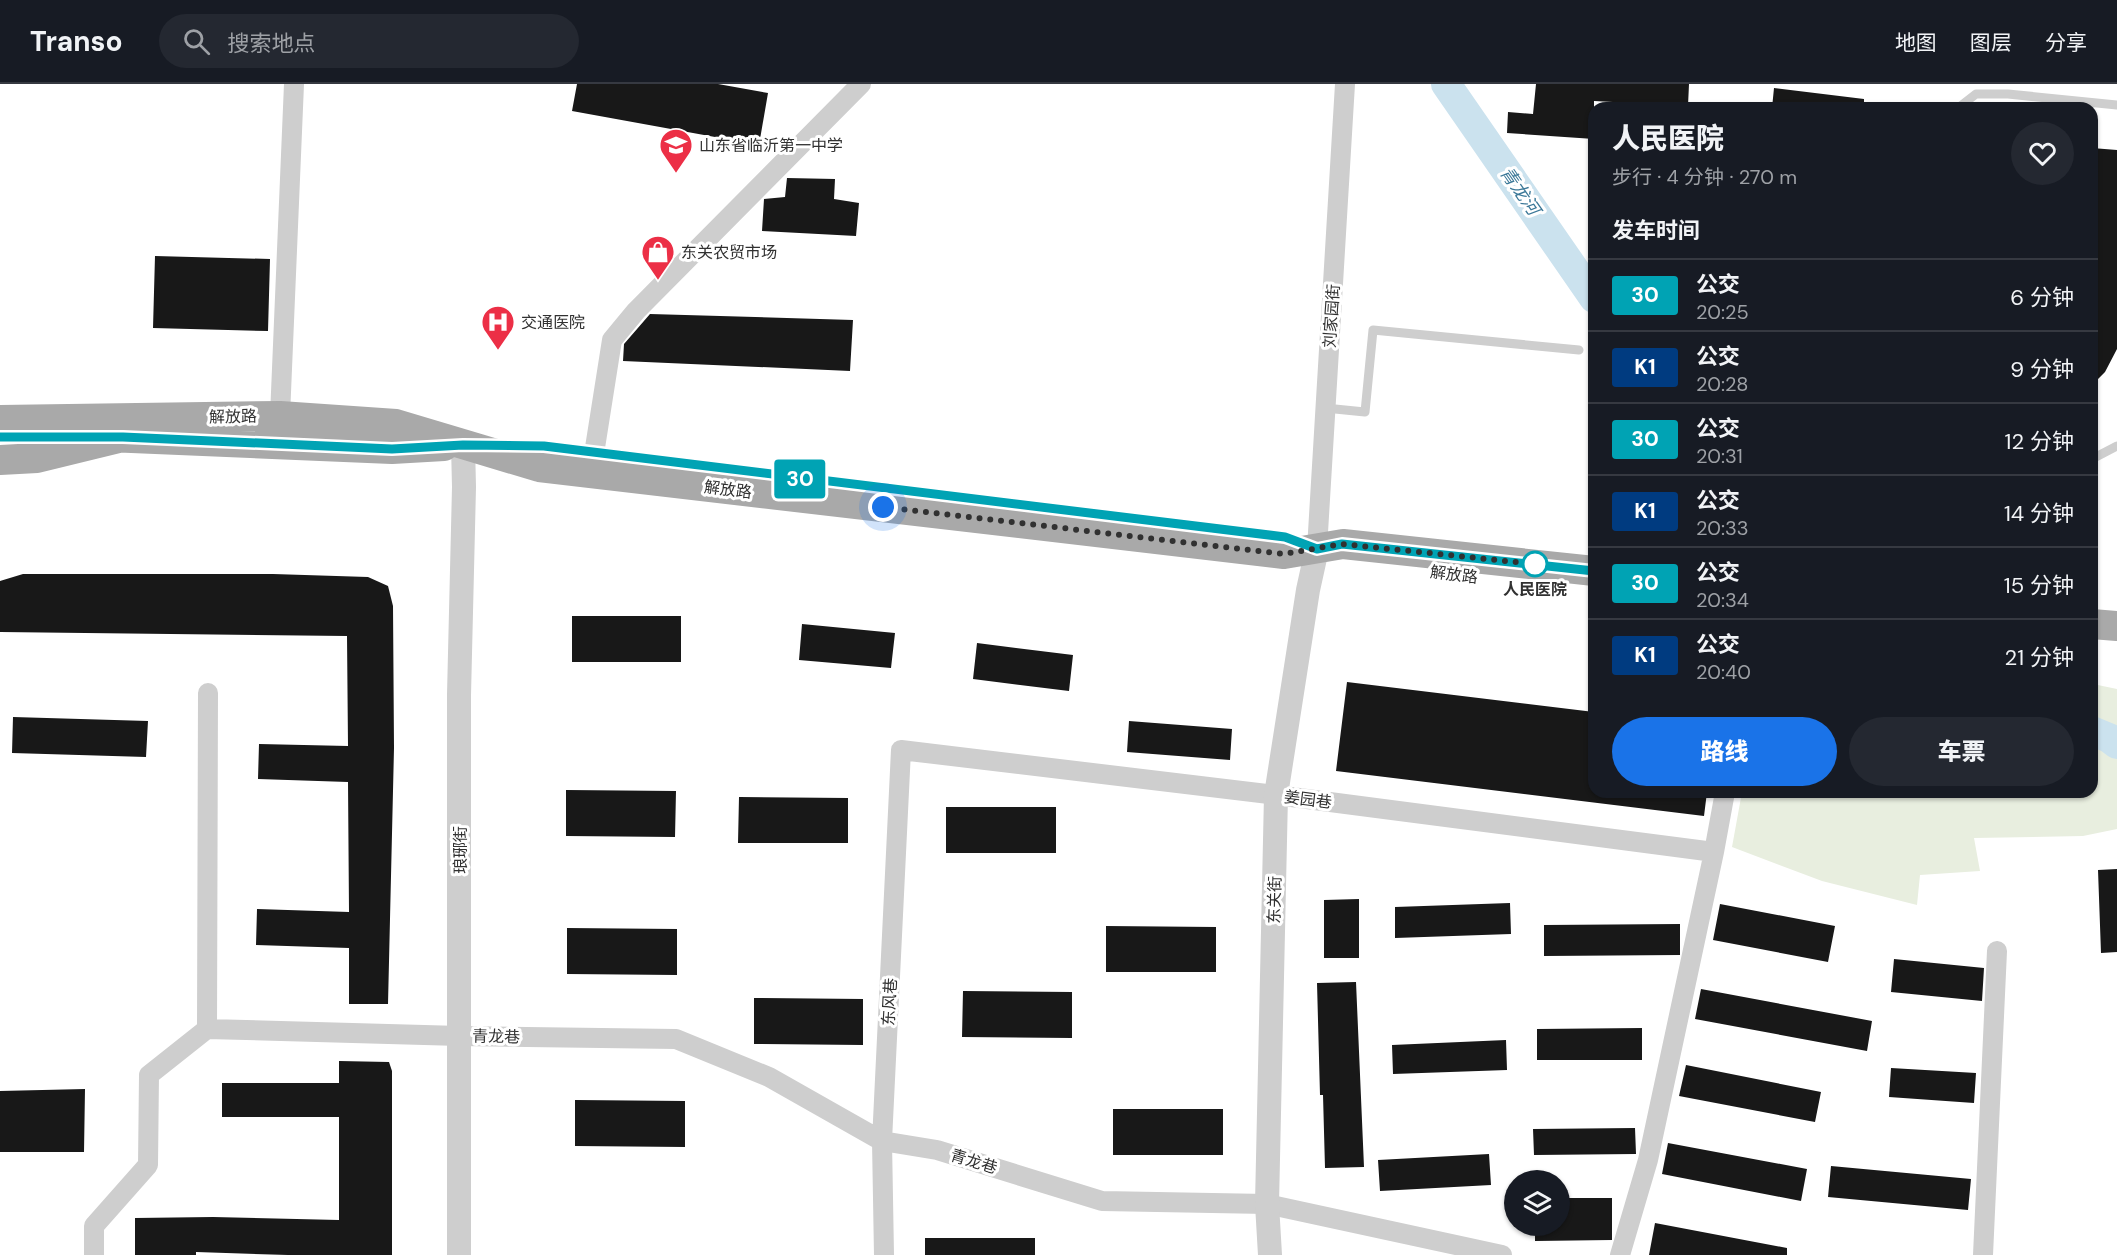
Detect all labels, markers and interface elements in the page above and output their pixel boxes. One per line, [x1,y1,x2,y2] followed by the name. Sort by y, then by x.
[159,14,579,68] search box
[30,23,123,60] text: Transo
[180,25,213,58] icon: search
[228,29,316,58] text: 搜索地点
[1895,29,1937,57] text: 地图
[1970,29,2012,57] text: 图层
[2045,29,2087,57] text: 分享
[1612,120,1724,157] text: 人民医院
[2011,122,2074,185] button: heart
[658,127,694,174] school or university icon: 山东省临沂第一中学
[699,135,843,156] place label: 山东省临沂第一中学
[1495,162,1547,222] water label: 青龙河
[1612,164,1797,190] text: 步行 · 4 分钟 · 270 m
[1612,216,1700,245] text: 发车时间
[640,234,676,281] shop icon: 东关农贸市场
[681,242,777,263] place label: 东关农贸市场
[1696,270,1740,299] text: 公交
[1631,281,1659,309] text: 30
[1319,283,1344,349] street label: 刘家园街
[2010,283,2074,312] text: 6 分钟
[1696,299,1749,325] text: 20:25
[480,304,516,351] hospital icon: 交通医院
[521,312,585,333] place label: 交通医院
[1696,342,1740,371] text: 公交
[1634,353,1656,381] text: K1
[2010,355,2074,384] text: 9 分钟
[1696,371,1748,397] text: 20:28
[209,406,257,427] street label: 解放路
[1696,414,1740,443] text: 公交
[1631,425,1659,453] text: 30
[2005,427,2074,456] text: 12 分钟
[1696,443,1743,469] text: 20:31
[773,460,827,498] line badge: 30
[786,465,814,493] text: 30
[703,476,753,503] street label: 解放路
[1696,486,1740,515] text: 公交
[868,492,898,522] your location
[1634,497,1656,525] text: K1
[2004,499,2074,528] text: 14 分钟
[1696,515,1749,541] text: 20:33
[1522,551,1548,577] marker: 人民医院
[1696,558,1740,587] text: 公交
[1429,561,1479,588] street label: 解放路
[1631,569,1659,597] text: 30
[2004,571,2074,600] text: 15 分钟
[1503,579,1567,600] place label: 人民医院
[1696,587,1749,613] text: 20:34
[1696,630,1740,659] text: 公交
[1634,641,1656,669] text: K1
[2005,643,2074,672] text: 21 分钟
[1696,659,1751,685] text: 20:40
[1612,717,1837,786] button: 路线
[1849,717,2074,786] button: 车票
[1283,786,1333,813] street label: 姜园巷
[450,826,471,874] street label: 琅琊街
[1264,876,1285,924] street label: 东关街
[878,978,901,1027] street label: 东风巷
[472,1026,520,1047] street label: 青龙巷
[948,1144,1000,1179] street label: 青龙巷
[1504,1170,1570,1236] map controls
[1504,1170,1570,1236] button: layers

